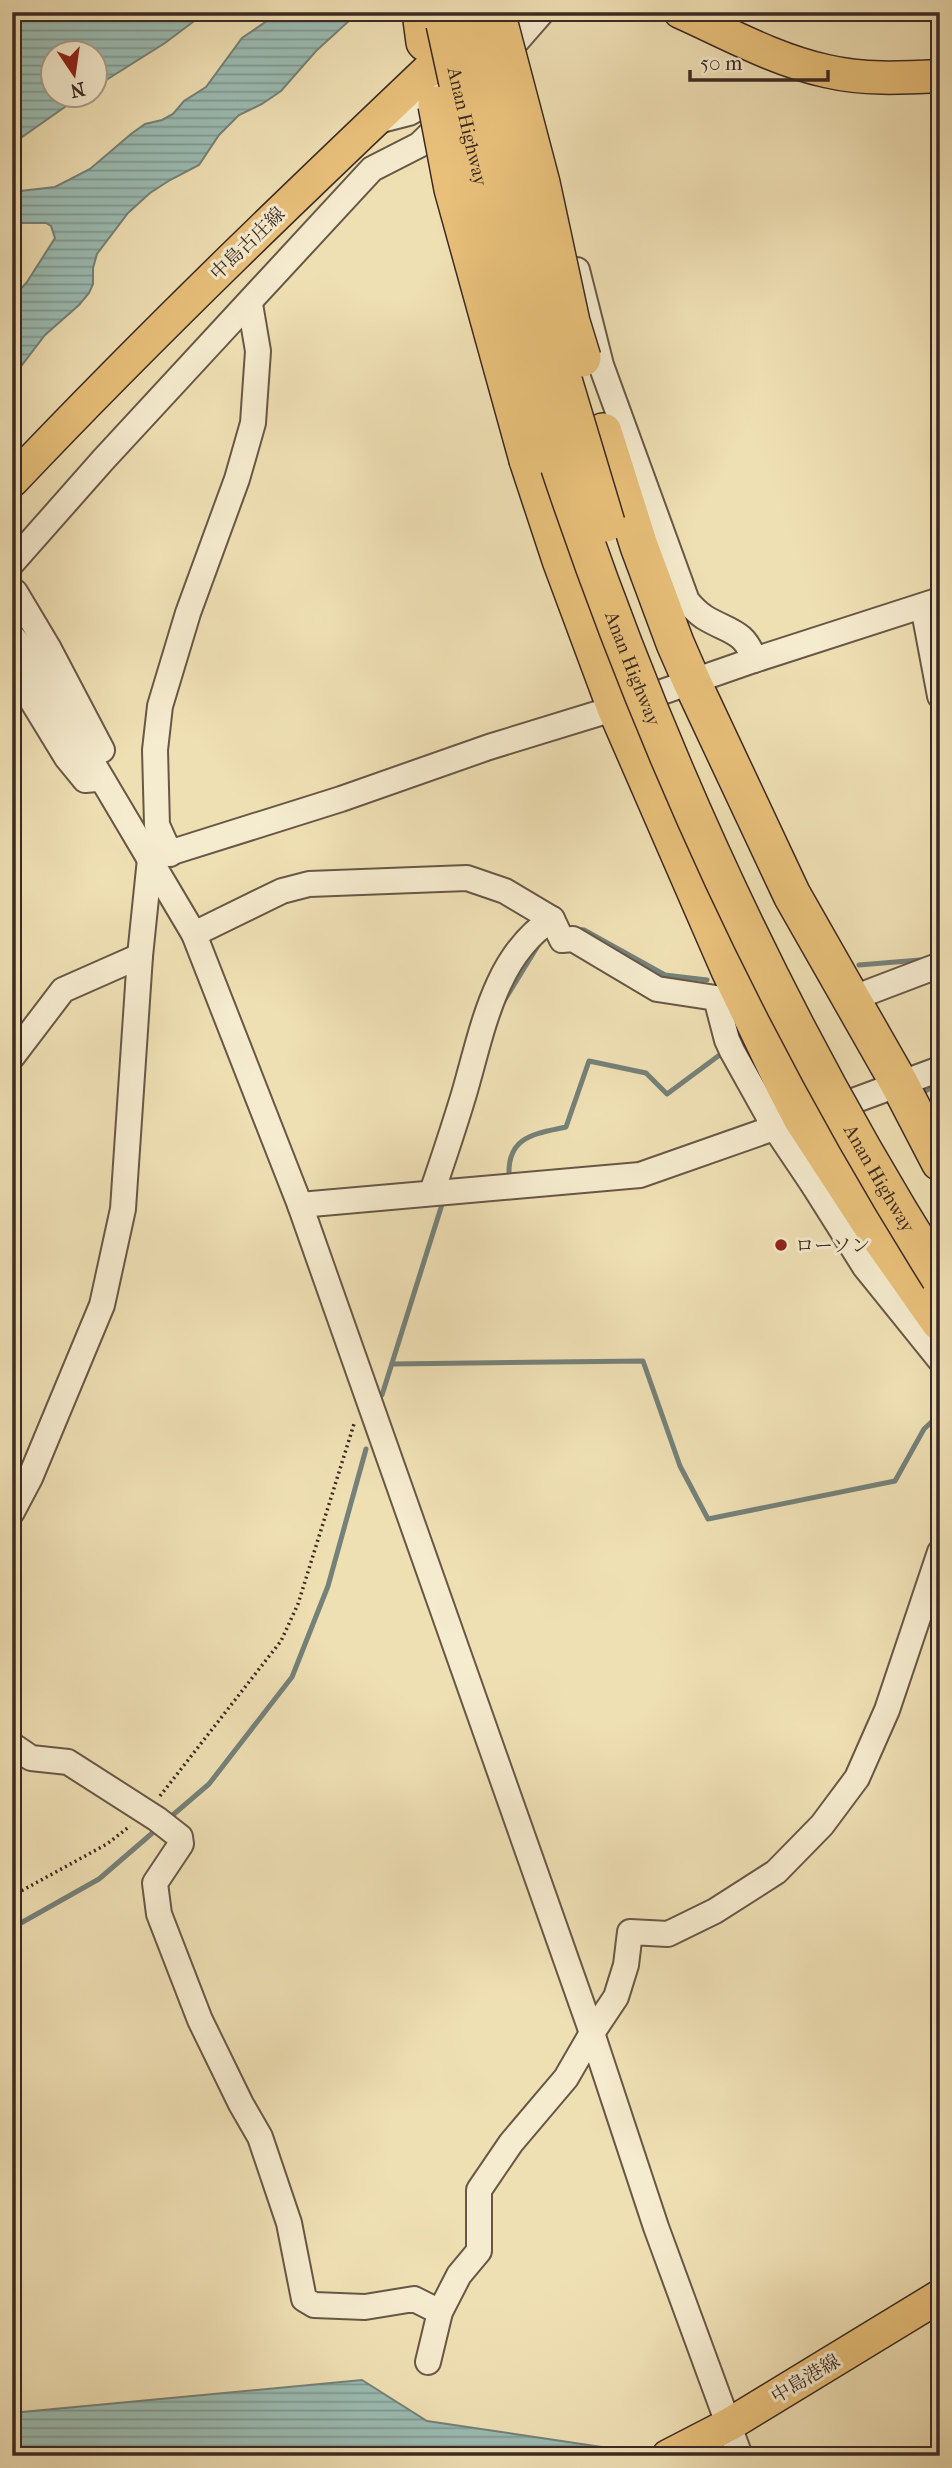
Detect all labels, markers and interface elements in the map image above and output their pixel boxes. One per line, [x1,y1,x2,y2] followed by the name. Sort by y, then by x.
[38,38,108,108] north arrow
[690,38,828,82] scale bar
[700,51,743,75] text: 50 m
[443,64,492,189] street label: Anan Highway
[68,77,87,102] text: N
[206,203,290,285] street label: 中島古庄線
[600,607,665,730] street label: Anan Highway
[838,1120,919,1237] street label: Anan Highway
[795,1235,870,1257] place label: ローソン
[773,1237,789,1253] marker: ローソン
[767,2350,844,2408] street label: 中島港線

